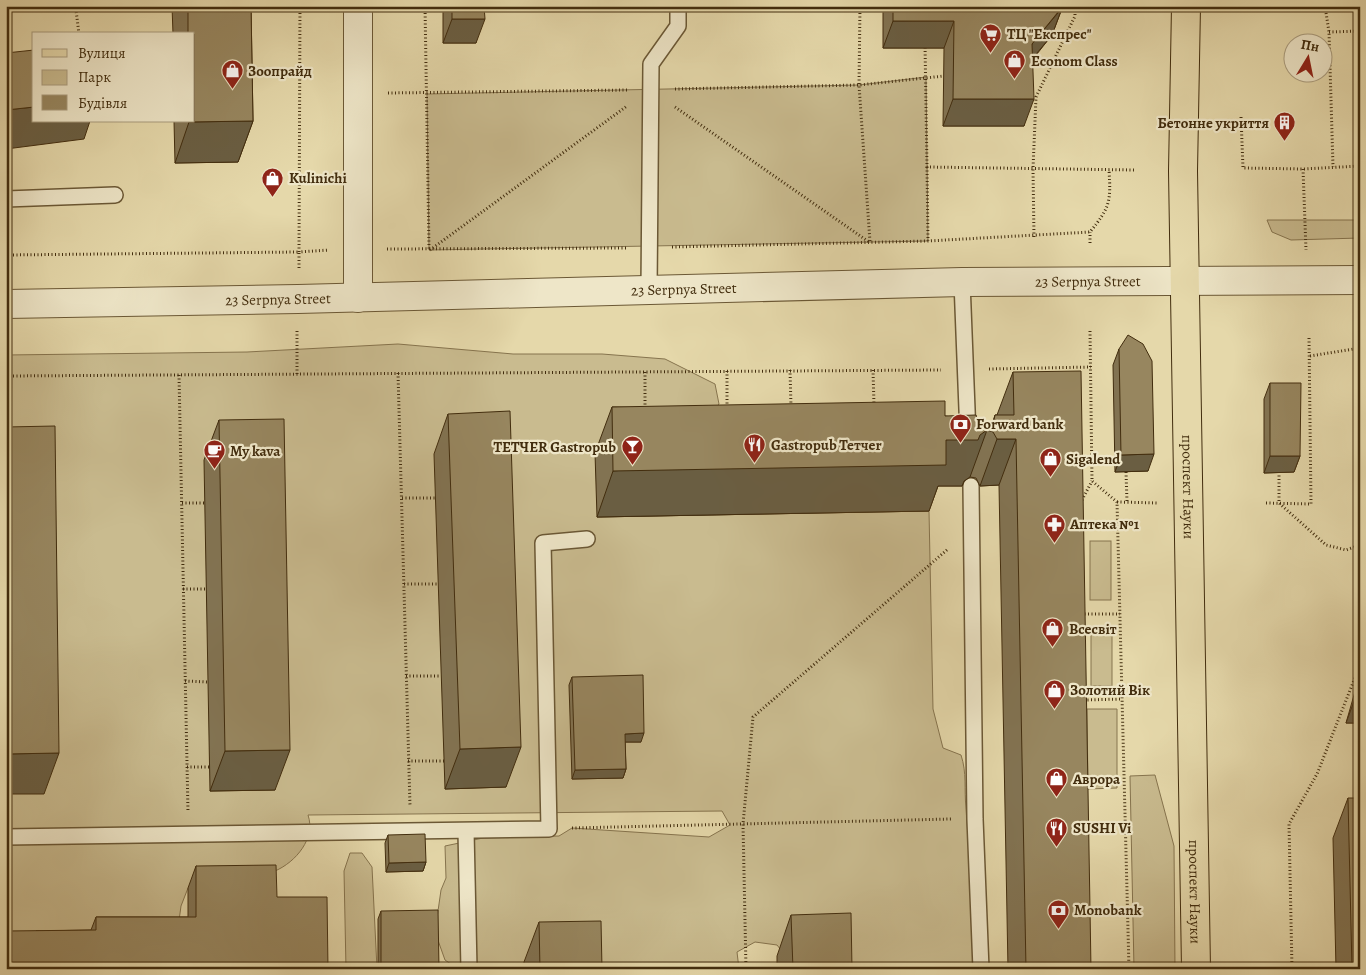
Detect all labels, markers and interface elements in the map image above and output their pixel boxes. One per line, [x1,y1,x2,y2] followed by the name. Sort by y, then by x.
[979,22,1003,53] supermarket icon: ТЦ "Експрес"
[1007,24,1092,44] place label: ТЦ "Експрес"
[32,32,195,122] legend
[1284,32,1334,82] north arrow
[1300,35,1321,57] text: Пн
[78,43,125,63] text: Вулиця
[1003,49,1027,80] shop icon: Econom Class
[1031,51,1118,71] place label: Econom Class
[220,59,244,90] shop icon: Зоопрайд
[248,61,312,81] place label: Зоопрайд
[78,67,111,87] text: Парк
[78,93,127,113] text: Будівля
[1273,111,1297,142] building icon: Бетонне укриття
[1157,113,1269,133] place label: Бетонне укриття
[261,166,285,197] shop icon: Kulinichi
[289,168,347,188] place label: Kulinichi
[1035,271,1141,292] street label: 23 Serpnya Street
[631,278,737,300] street label: 23 Serpnya Street
[225,288,331,310] street label: 23 Serpnya Street
[948,412,972,443] bank icon: Forward bank
[976,414,1064,434] place label: Forward bank
[743,433,767,464] restaurant icon: Gastropub Teтчеr
[620,435,644,466] bar icon: ТЕТЧЕR Gastropub
[771,435,882,455] place label: Gastropub Teтчеr
[1177,435,1199,539] street label: проспект Науки
[494,437,616,457] place label: ТЕТЧЕR Gastropub
[202,439,226,470] cafe icon: My kava
[230,441,281,461] place label: My kava
[1038,447,1062,478] shop icon: Sigalend
[1066,449,1121,469] place label: Sigalend
[1042,512,1066,543] pharmacy icon: Аптека №1
[1069,514,1140,534] place label: Аптека №1
[1041,617,1065,648] shop icon: Всесвіт
[1069,619,1117,639] place label: Всесвіт
[1042,678,1066,709] shop icon: Золотий Вік
[1070,680,1150,700] place label: Золотий Вік
[1045,767,1069,798] shop icon: Аврора
[1072,769,1121,789] place label: Аврора
[1045,816,1069,847] restaurant icon: SUSHI Vi
[1073,818,1132,838] place label: SUSHI Vi
[1184,840,1206,944] street label: проспект Науки
[1046,898,1070,929] bank icon: Monobank
[1074,900,1142,920] place label: Monobank

